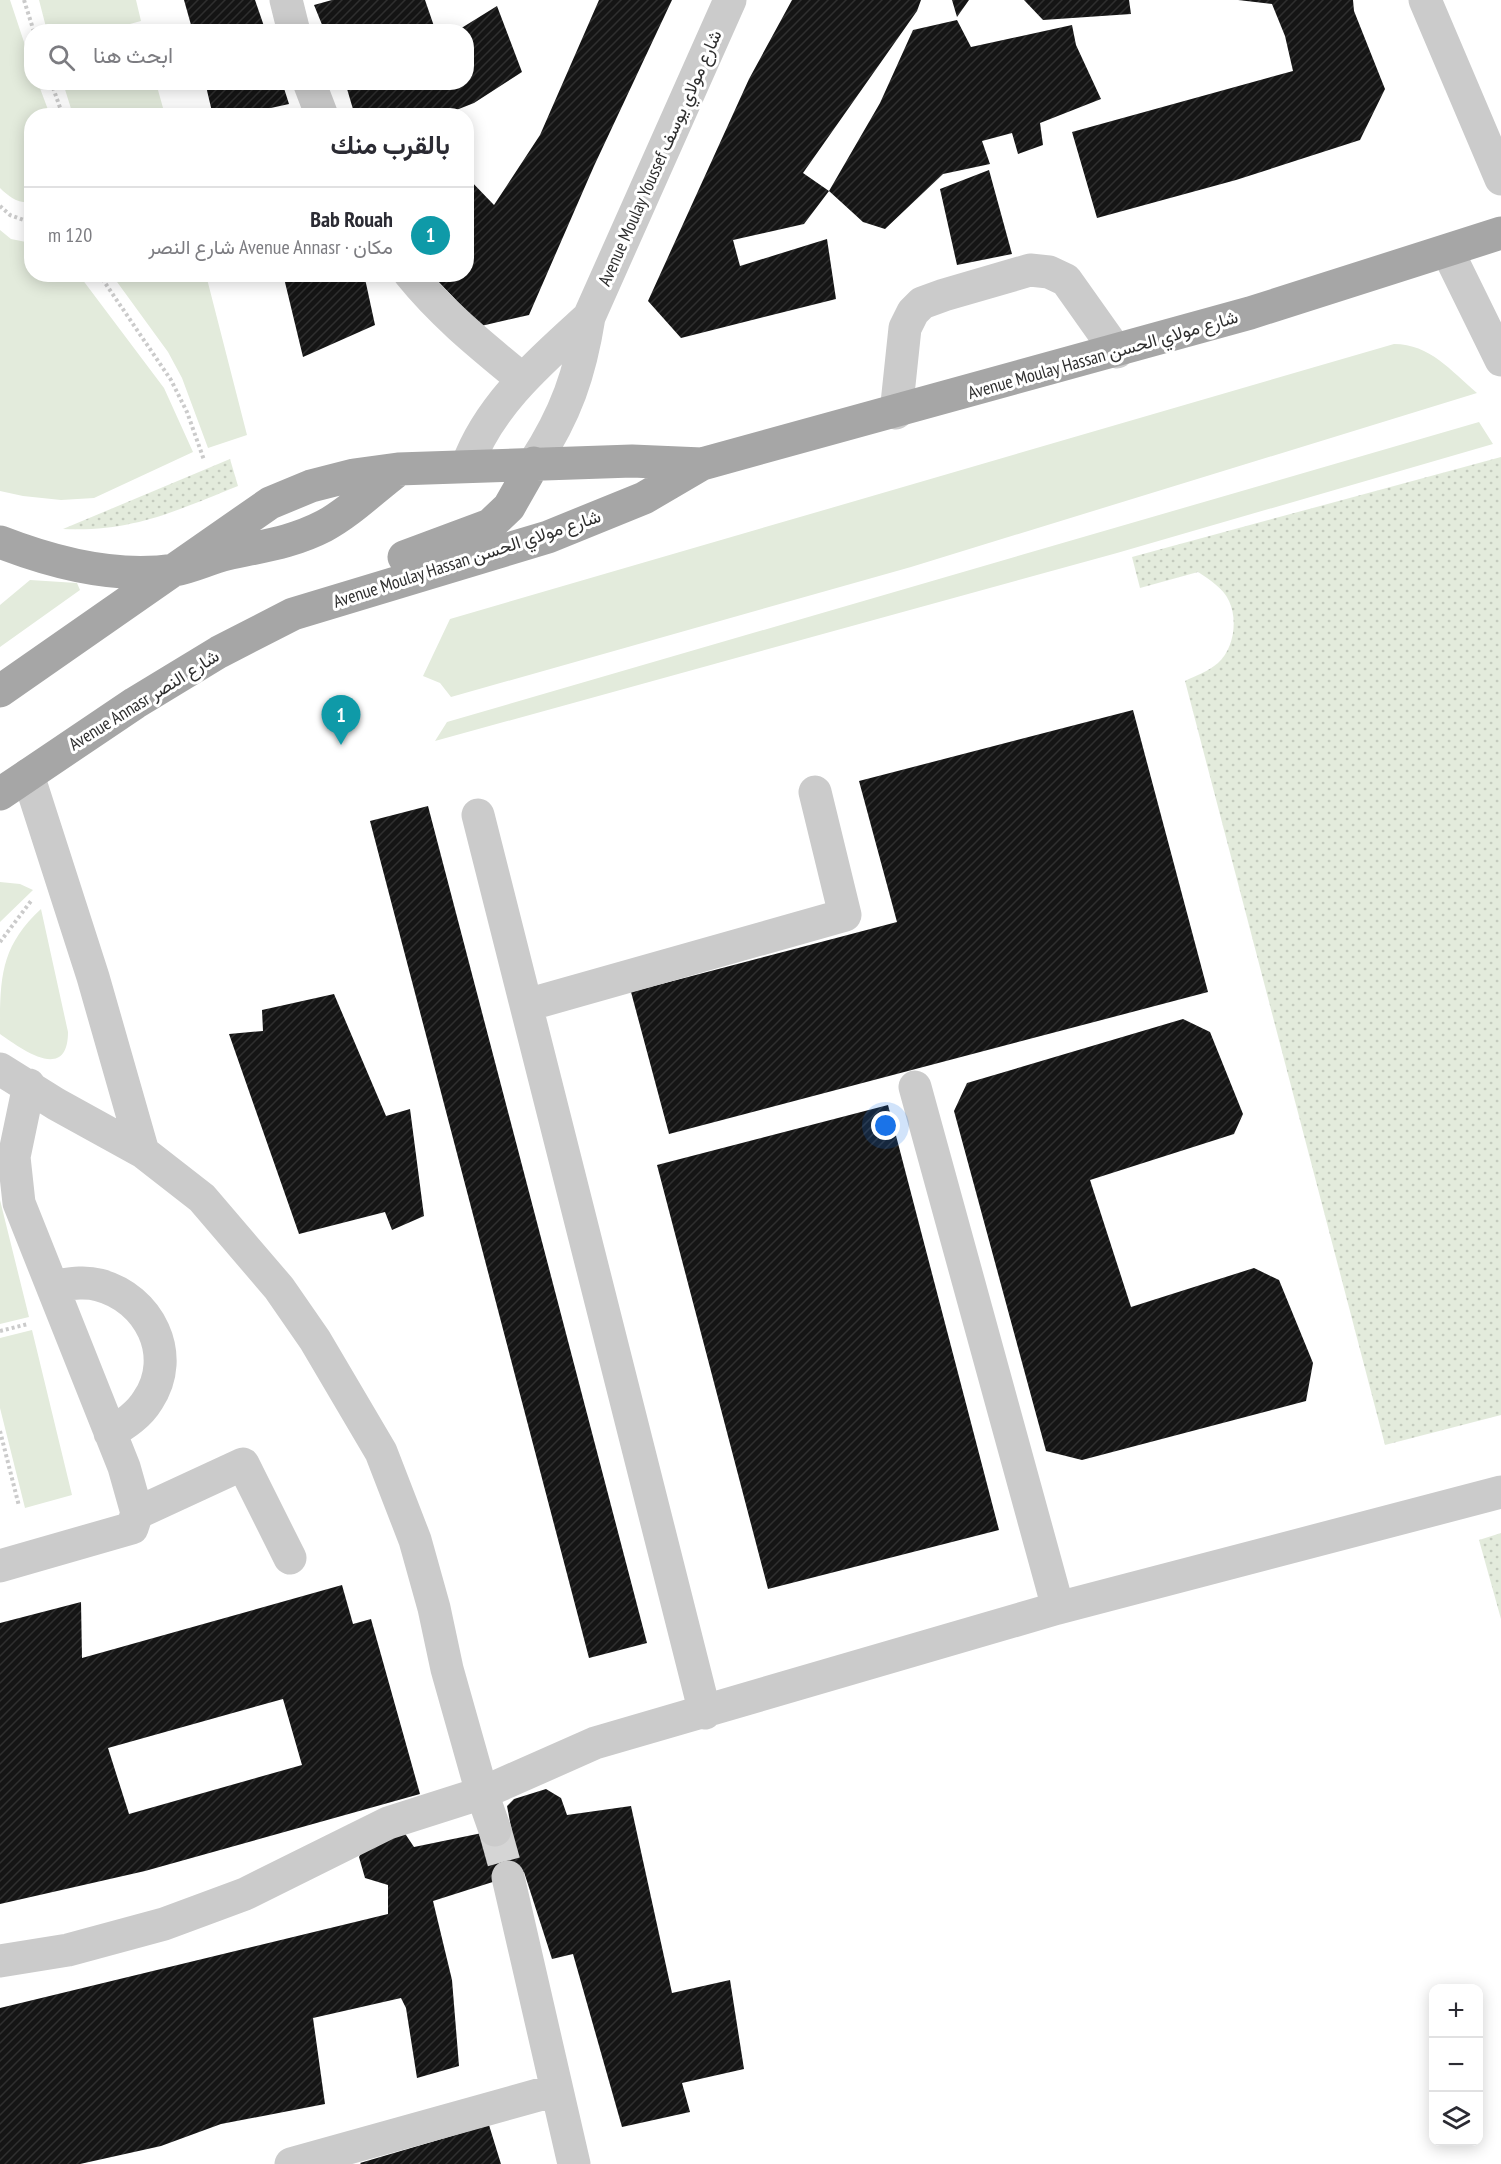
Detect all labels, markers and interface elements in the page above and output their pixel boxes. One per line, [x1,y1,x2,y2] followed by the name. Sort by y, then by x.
[24,24,474,90] search box
[593,26,730,291] street label: Avenue Moulay Youssef شارع مولاي يوسف
[45,41,78,74] icon: search
[93,41,173,69] text: ابحث هنا
[331,128,450,161] text: بالقرب منك
[310,205,393,233] text: Bab Rouah
[48,222,92,248] text: 120 m
[426,222,435,248] text: 1
[148,234,393,260] text: مكان · Avenue Annasr شارع النصر
[965,305,1242,408] street label: Avenue Moulay Hassan شارع مولاي الحسن
[330,504,605,617] street label: Avenue Moulay Hassan شارع مولاي الحسن
[64,644,224,756] street label: Avenue Annasr شارع النصر
[322,696,360,745] pin: 1
[871,1111,900,1140] your location
[1429,1984,1483,2146] map controls
[1429,1984,1483,2038] button: +
[1429,2038,1483,2092] button: −
[1429,2092,1483,2146] button: layers

